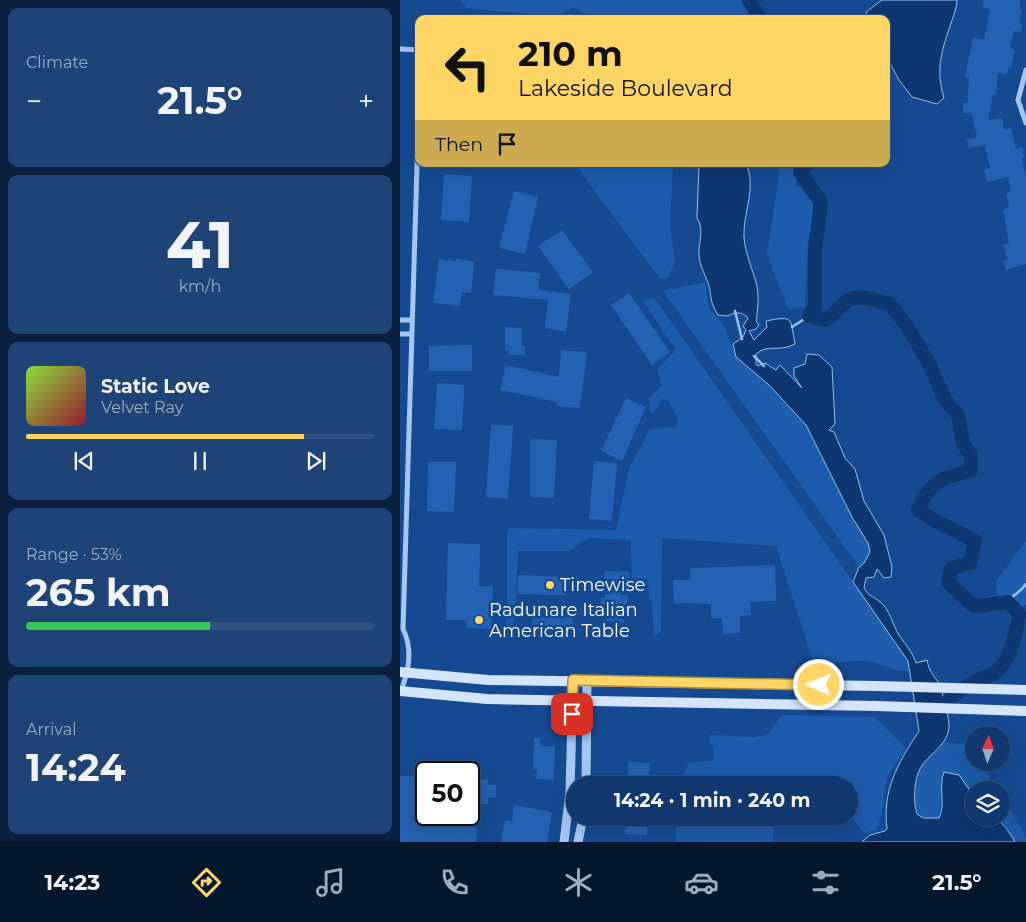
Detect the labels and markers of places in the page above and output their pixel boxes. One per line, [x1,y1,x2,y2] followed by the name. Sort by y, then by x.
[560,574,645,596] place label: Timewise
[544,579,556,591] marker: Timewise
[489,599,638,642] place label: Radunare Italian American Table
[473,614,485,626] marker: Radunare Italian American Table
[551,693,593,735] pin

